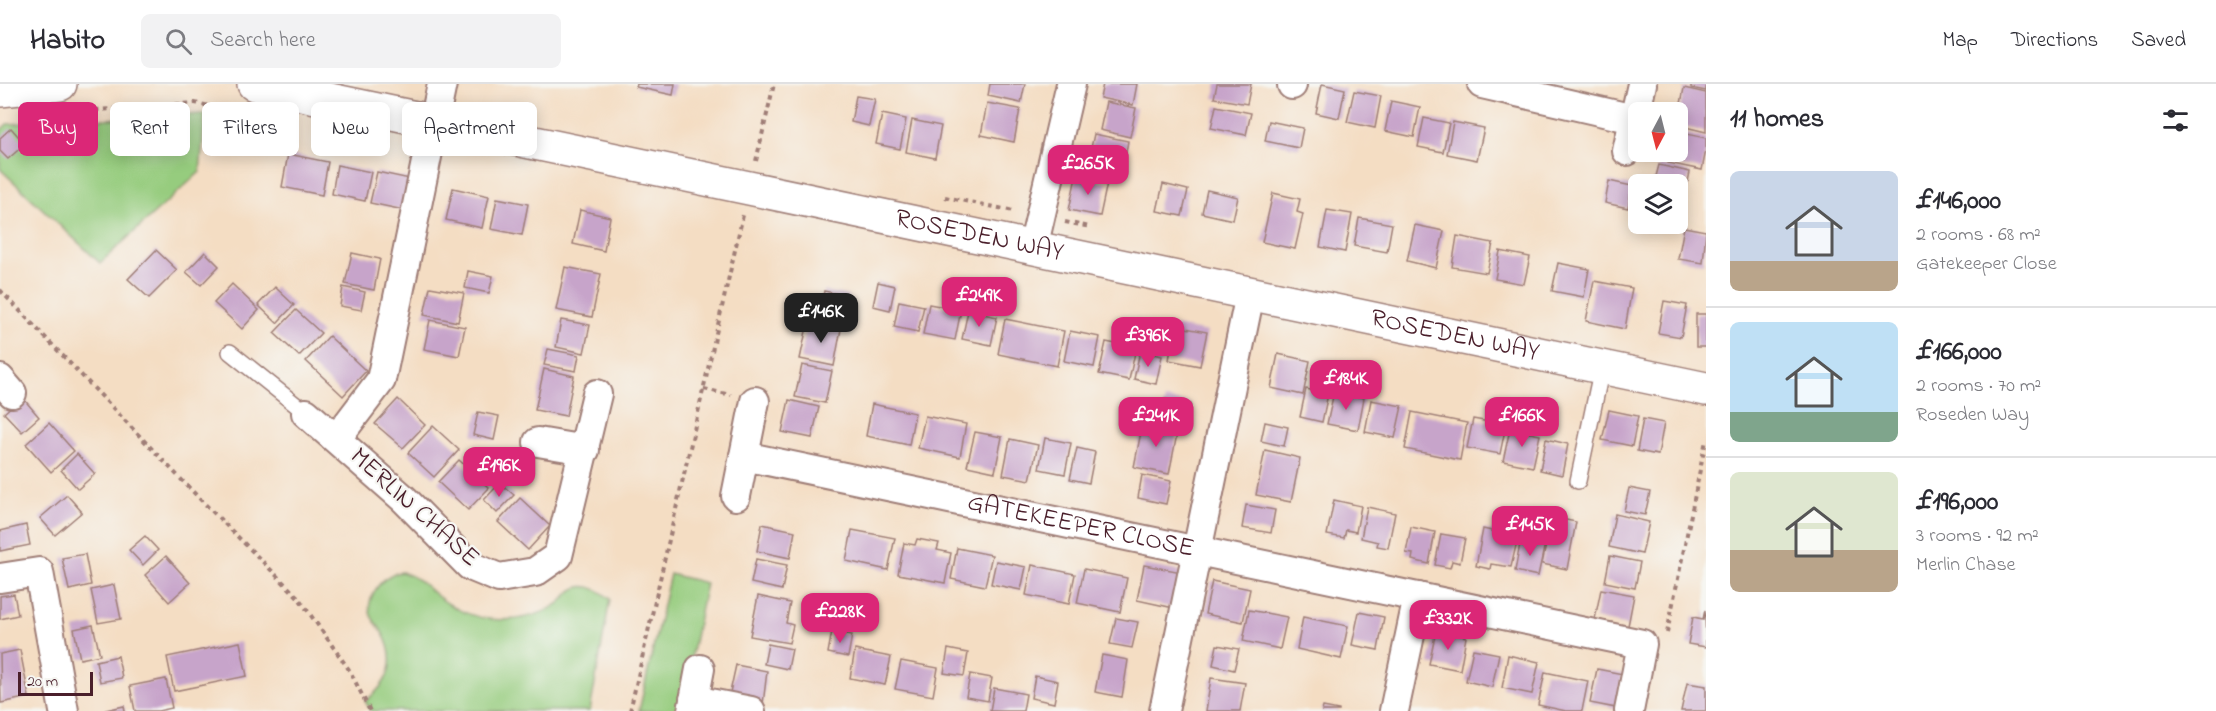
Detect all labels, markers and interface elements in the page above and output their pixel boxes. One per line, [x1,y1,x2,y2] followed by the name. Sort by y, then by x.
[141,14,561,68] search box
[30,21,105,62] text: Habito
[162,25,195,58] icon: search
[210,25,316,57] text: Search here
[1942,26,1978,56] text: Map
[2011,26,2098,56] text: Directions
[2131,26,2186,56] text: Saved
[1730,101,1824,139] text: 11 homes
[18,102,98,156] chip: Buy
[110,102,190,156] chip: Rent
[202,102,299,156] chip: Filters
[311,102,390,156] chip: New
[402,102,537,156] chip: Apartment
[1628,102,1688,162] north arrow
[1628,102,1688,234] map controls
[2159,104,2192,137] icon: filters
[1046,145,1130,196] pin: £265K
[1062,150,1114,179] text: £265K
[1628,174,1688,234] button: layers
[1916,183,2001,221] text: £146,000
[1778,195,1850,267] icon: home
[891,200,1067,273] street label: ROSEDEN WAY
[1916,221,2041,250] text: 2 rooms · 68 m²
[1916,250,2057,279] text: Gatekeeper Close
[937,277,1021,328] pin: £249K
[956,282,1002,311] text: £249K
[779,293,863,344] pin: £146K
[798,298,844,327] text: £146K
[1367,300,1543,372] street label: ROSEDEN WAY
[1106,317,1190,368] pin: £396K
[1125,322,1171,351] text: £396K
[1916,334,2002,372] text: £166,000
[1778,346,1850,418] icon: home
[1304,360,1388,411] pin: £184K
[1324,365,1368,394] text: £184K
[1916,372,2041,401] text: 2 rooms · 70 m²
[1114,397,1198,448] pin: £241K
[1480,397,1564,448] pin: £166K
[1916,401,2029,430] text: Roseden Way
[1133,402,1179,431] text: £241K
[1499,402,1545,431] text: £166K
[341,439,487,577] street label: MERLIN CHASE
[457,447,541,498] pin: £196K
[477,452,521,481] text: £196K
[964,484,1198,569] street label: GATEKEEPER CLOSE
[1916,484,1998,522] text: £196,000
[1778,496,1850,568] icon: home
[1488,506,1572,557] pin: £145K
[1506,511,1554,540] text: £145K
[1916,522,2039,551] text: 3 rooms · 92 m²
[1916,551,2016,580] text: Merlin Chase
[798,593,882,644] pin: £228K
[815,598,865,627] text: £228K
[1406,600,1490,651] pin: £332K
[1424,605,1472,634] text: £332K
[18,669,93,696] scale bar
[27,670,58,694] text: 20 m

